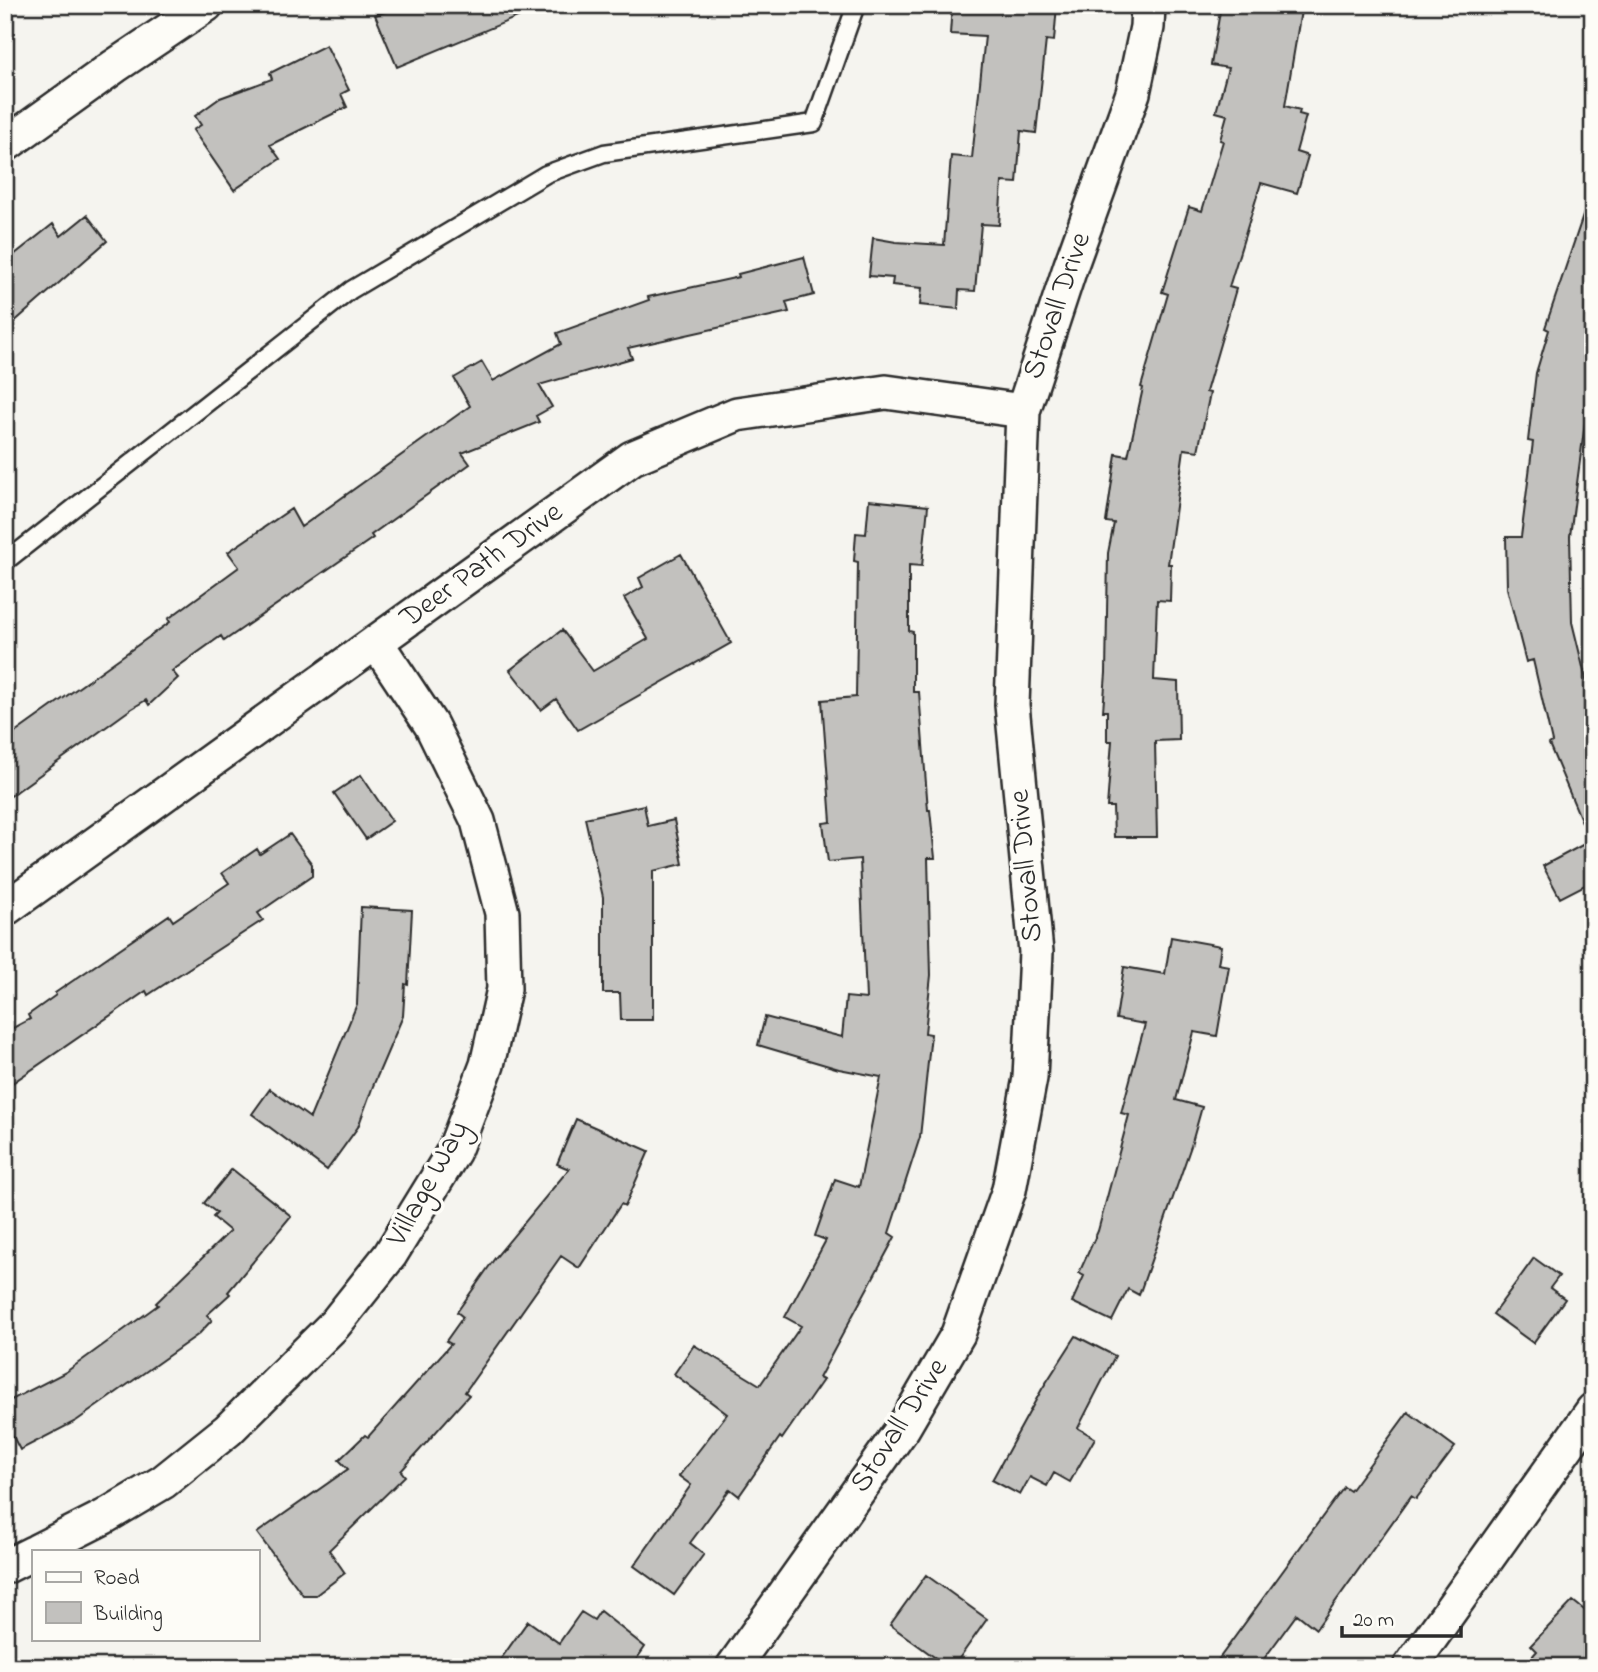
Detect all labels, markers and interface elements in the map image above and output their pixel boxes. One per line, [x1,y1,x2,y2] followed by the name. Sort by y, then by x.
[1012,226,1104,385] street label: Stovall Drive
[391,491,573,641] street label: Deer Path Drive
[998,787,1056,944] street label: Stovall Drive
[376,1113,482,1256] street label: Village Way
[840,1349,960,1502] street label: Stovall Drive
[32,1550,259,1640] legend
[94,1564,140,1594] text: Road
[1342,1595,1462,1639] scale bar
[93,1600,163,1632] text: Building
[1353,1606,1394,1636] text: 20 m

